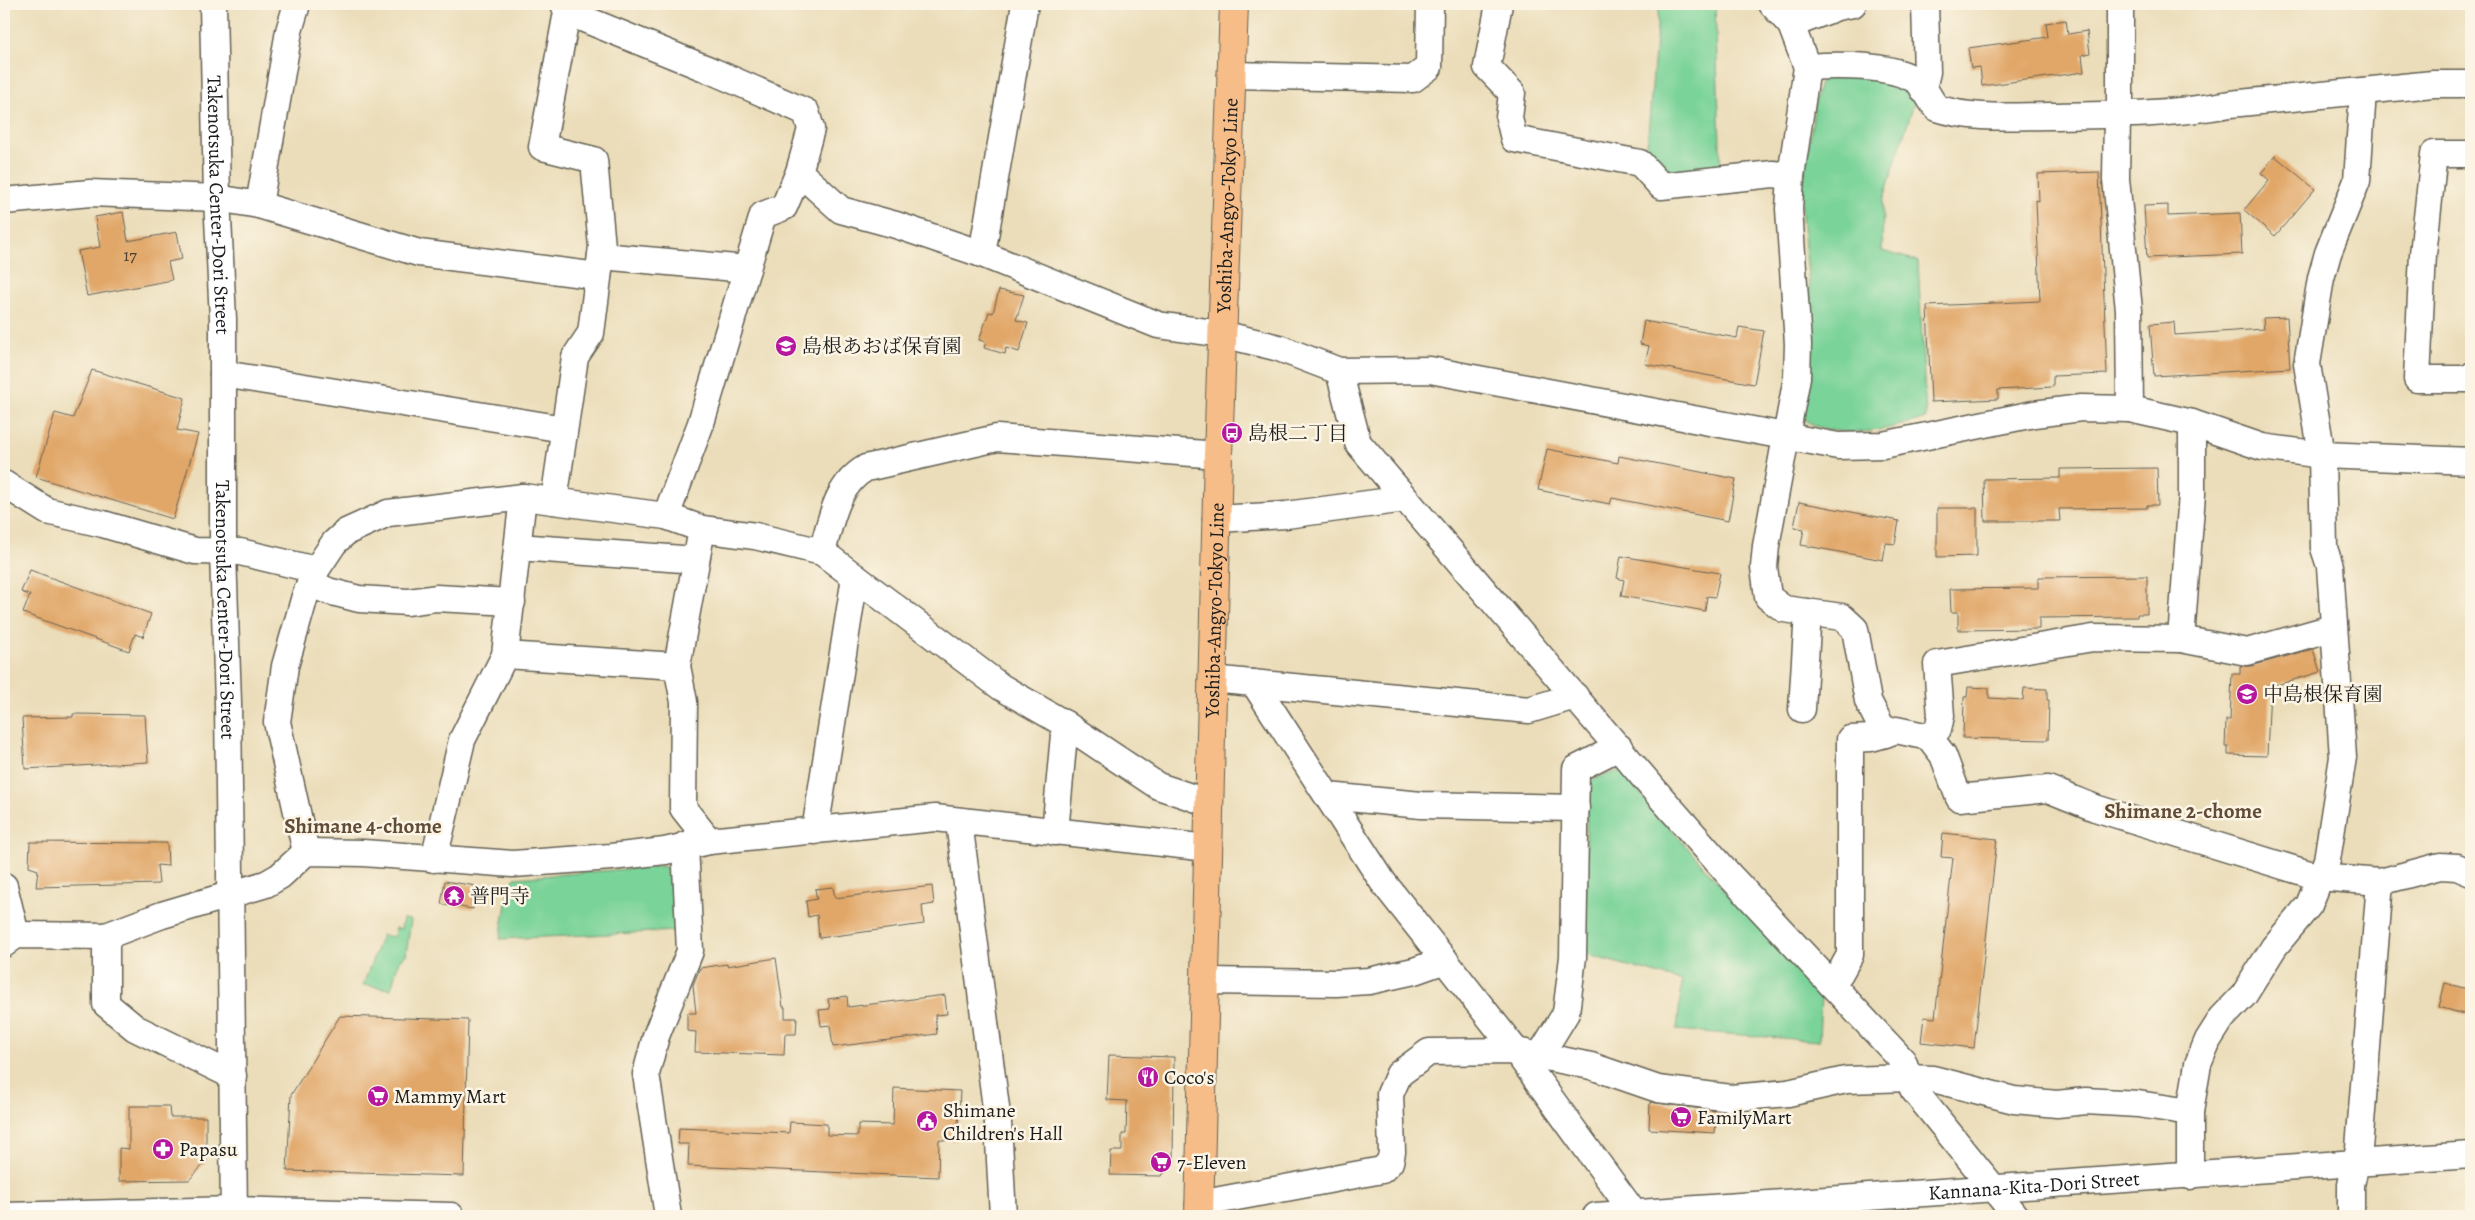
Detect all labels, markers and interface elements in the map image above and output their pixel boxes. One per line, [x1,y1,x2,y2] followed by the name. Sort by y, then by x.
[200,75,236,335] street label: Takenotsuka Center-Dori Street
[1210,97,1245,315] street label: Yoshiba-Angyo-Tokyo Line
[123,243,137,267] house number: 17
[802,333,962,360] place label: 島根あおば保育園
[774,334,798,358] school or university icon: 島根あおば保育園
[1248,420,1348,447] place label: 島根二丁目
[1220,421,1244,445] bus stop icon: 島根二丁目
[209,480,241,740] street label: Takenotsuka Center-Dori Street
[1198,502,1231,719] street label: Yoshiba-Angyo-Tokyo Line
[2263,681,2383,708] place label: 中島根保育園
[2235,682,2259,706] school or university icon: 中島根保育園
[2104,797,2262,825] district label: Shimane 2-chome
[284,812,442,840] district label: Shimane 4-chome
[470,883,530,910] place label: 普門寺
[442,884,466,908] temple icon: 普門寺
[1164,1064,1215,1091] place label: Coco's
[1136,1065,1160,1089] restaurant icon: Coco's
[394,1083,507,1110] place label: Mammy Mart
[366,1084,390,1108] supermarket icon: Mammy Mart
[943,1097,1063,1147] place label: Shimane Children's Hall
[1697,1104,1792,1131] place label: FamilyMart
[1669,1105,1693,1129] supermarket icon: FamilyMart
[915,1109,939,1133] public building icon: Shimane Children's Hall
[179,1136,238,1163] place label: Papasu
[151,1137,175,1161] pharmacy icon: Papasu
[1177,1149,1247,1176] place label: 7-Eleven
[1149,1150,1173,1174] supermarket icon: 7-Eleven
[1927,1165,2141,1207] street label: Kannana-Kita-Dori Street

